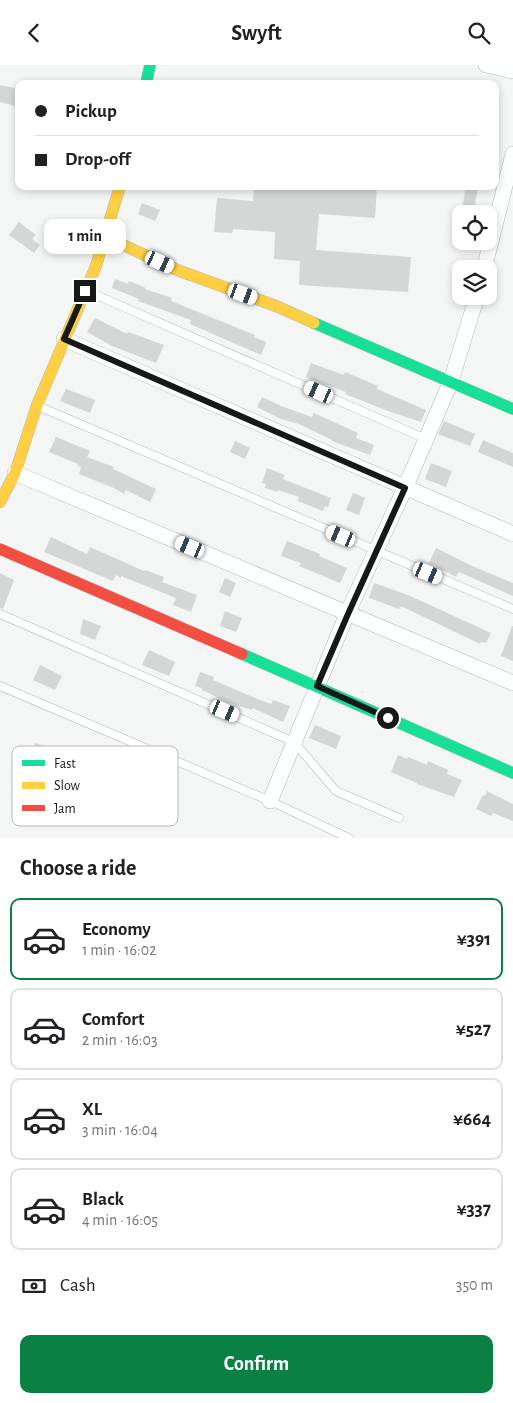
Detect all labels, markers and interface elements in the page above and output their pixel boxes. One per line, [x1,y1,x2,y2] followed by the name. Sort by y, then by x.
[20,19,48,47] icon: back
[465,19,493,47] icon: search
[231,22,282,44] text: Swyft
[65,102,117,121] text: Pickup
[65,150,130,169] text: Drop-off
[452,205,497,305] map controls
[452,205,497,250] button: locate
[44,219,126,253] callout: 1 min
[68,228,102,244] text: 1 min
[143,249,176,275] car
[452,260,497,305] button: layers
[74,280,96,302] route end
[226,282,259,306] car
[302,379,335,405] car
[324,523,357,549] car
[173,534,206,560] car
[411,560,444,586] car
[208,698,241,724] car
[377,707,399,729] route start
[12,746,178,826] legend
[54,757,76,771] text: Fast
[54,779,81,793] text: Slow
[54,802,76,816] text: Jam
[20,857,136,879] text: Choose a ride
[22,917,67,962] icon: car
[82,920,151,939] text: Economy
[457,930,491,949] text: ¥391
[82,942,156,958] text: 1 min · 16:02
[22,1007,67,1052] icon: car
[82,1010,144,1029] text: Comfort
[456,1020,491,1039] text: ¥527
[82,1032,158,1048] text: 2 min · 16:03
[22,1097,67,1142] icon: car
[82,1100,102,1119] text: XL
[453,1110,491,1129] text: ¥664
[82,1122,158,1138] text: 3 min · 16:04
[22,1187,67,1232] icon: car
[82,1190,124,1209] text: Black
[456,1200,491,1219] text: ¥337
[82,1212,158,1228] text: 4 min · 16:05
[20,1272,48,1300] icon: cash
[60,1276,96,1295] text: Cash
[456,1277,493,1293] text: 350 m
[20,1335,493,1393] button: Confirm

